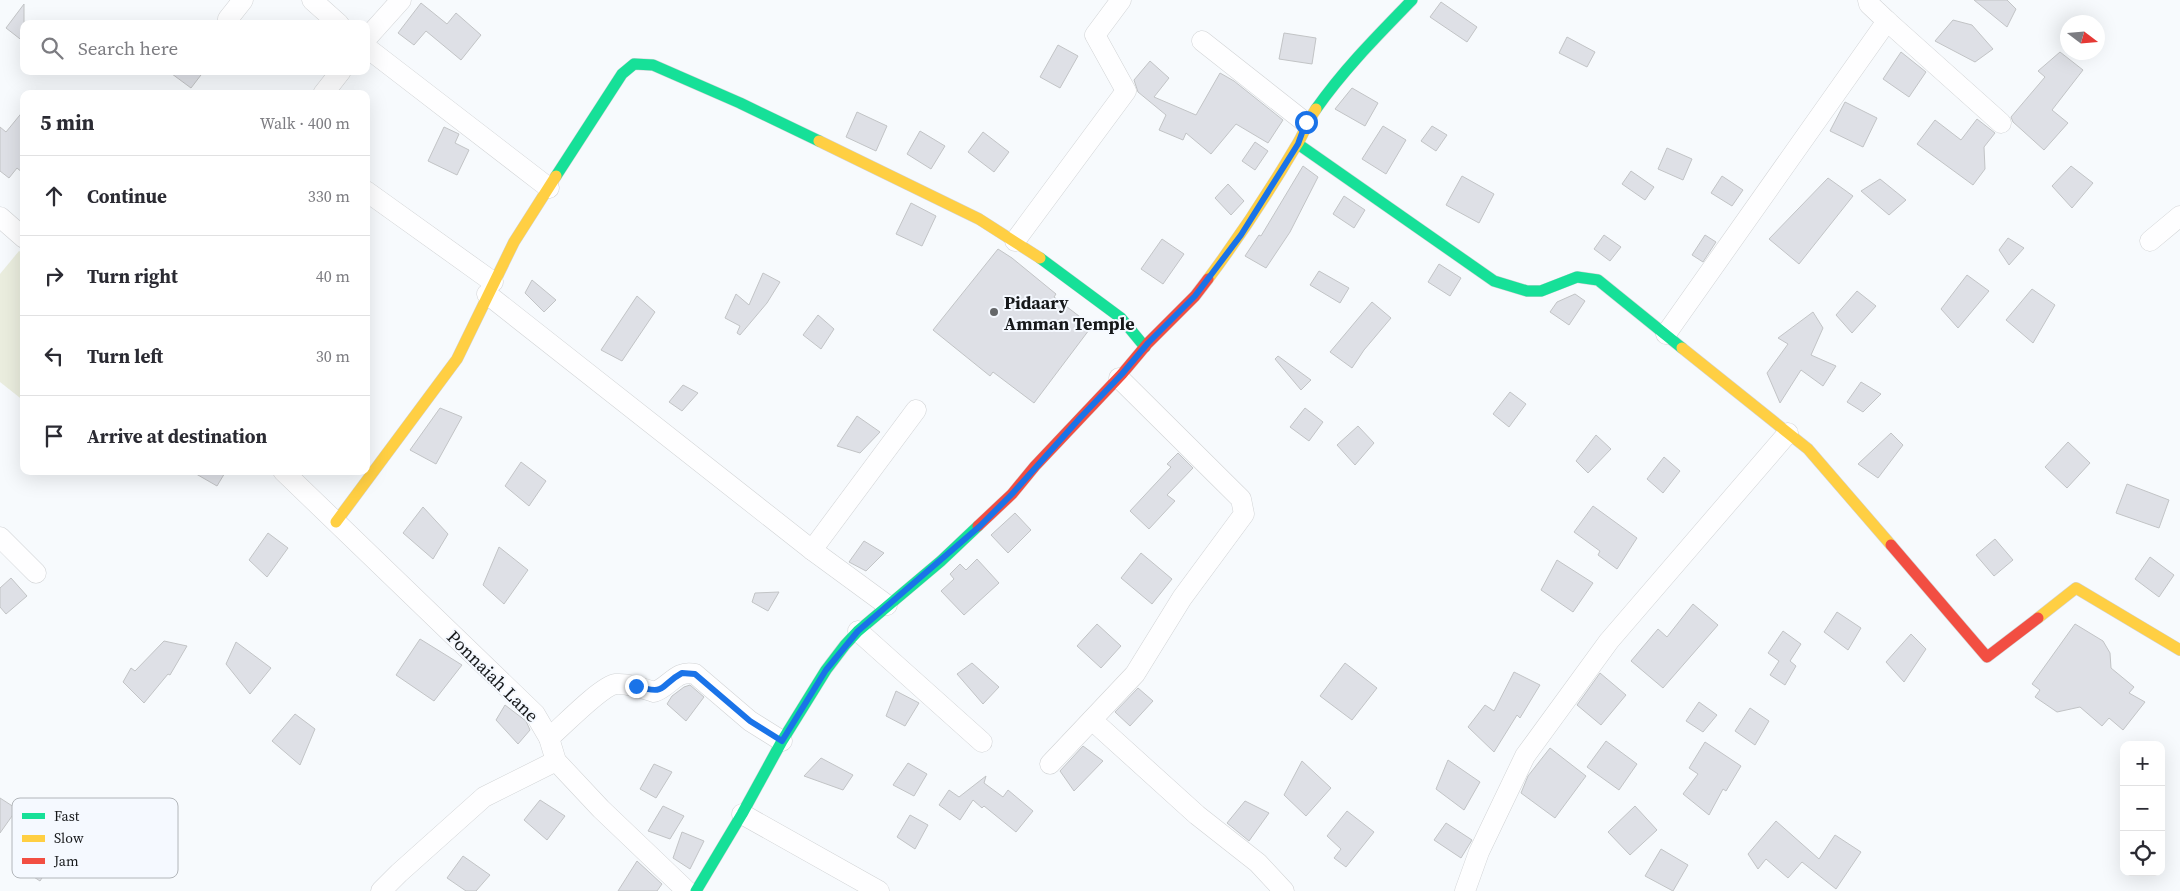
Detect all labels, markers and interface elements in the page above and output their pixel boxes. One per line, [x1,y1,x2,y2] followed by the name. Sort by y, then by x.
[2060,15,2105,60] north arrow
[20,20,370,75] search box
[38,34,66,62] icon: search
[78,35,178,61] text: Search here
[40,108,95,137] text: 5 min
[1295,111,1318,134] route start
[260,112,350,134] text: Walk · 400 m
[40,182,68,210] icon: ahead
[87,183,167,209] text: Continue
[308,185,350,207] text: 330 m
[40,262,68,290] icon: right
[87,263,178,289] text: Turn right
[316,265,350,287] text: 40 m
[1004,290,1135,336] place label: Pidaary Amman Temple
[988,306,1000,318] marker: Pidaary Amman Temple
[40,342,68,370] icon: left
[87,343,163,369] text: Turn left
[316,345,350,367] text: 30 m
[40,422,68,450] icon: arrive
[87,423,267,449] text: Arrive at destination
[442,625,544,727] street label: Ponnaiah Lane
[625,675,648,698] route end
[2120,741,2165,876] map controls
[2120,741,2165,786] button: +
[2120,786,2165,831] button: −
[12,798,178,878] legend
[54,806,80,826] text: Fast
[54,828,84,848] text: Slow
[2120,831,2165,876] button: locate
[53,851,79,871] text: Jam

